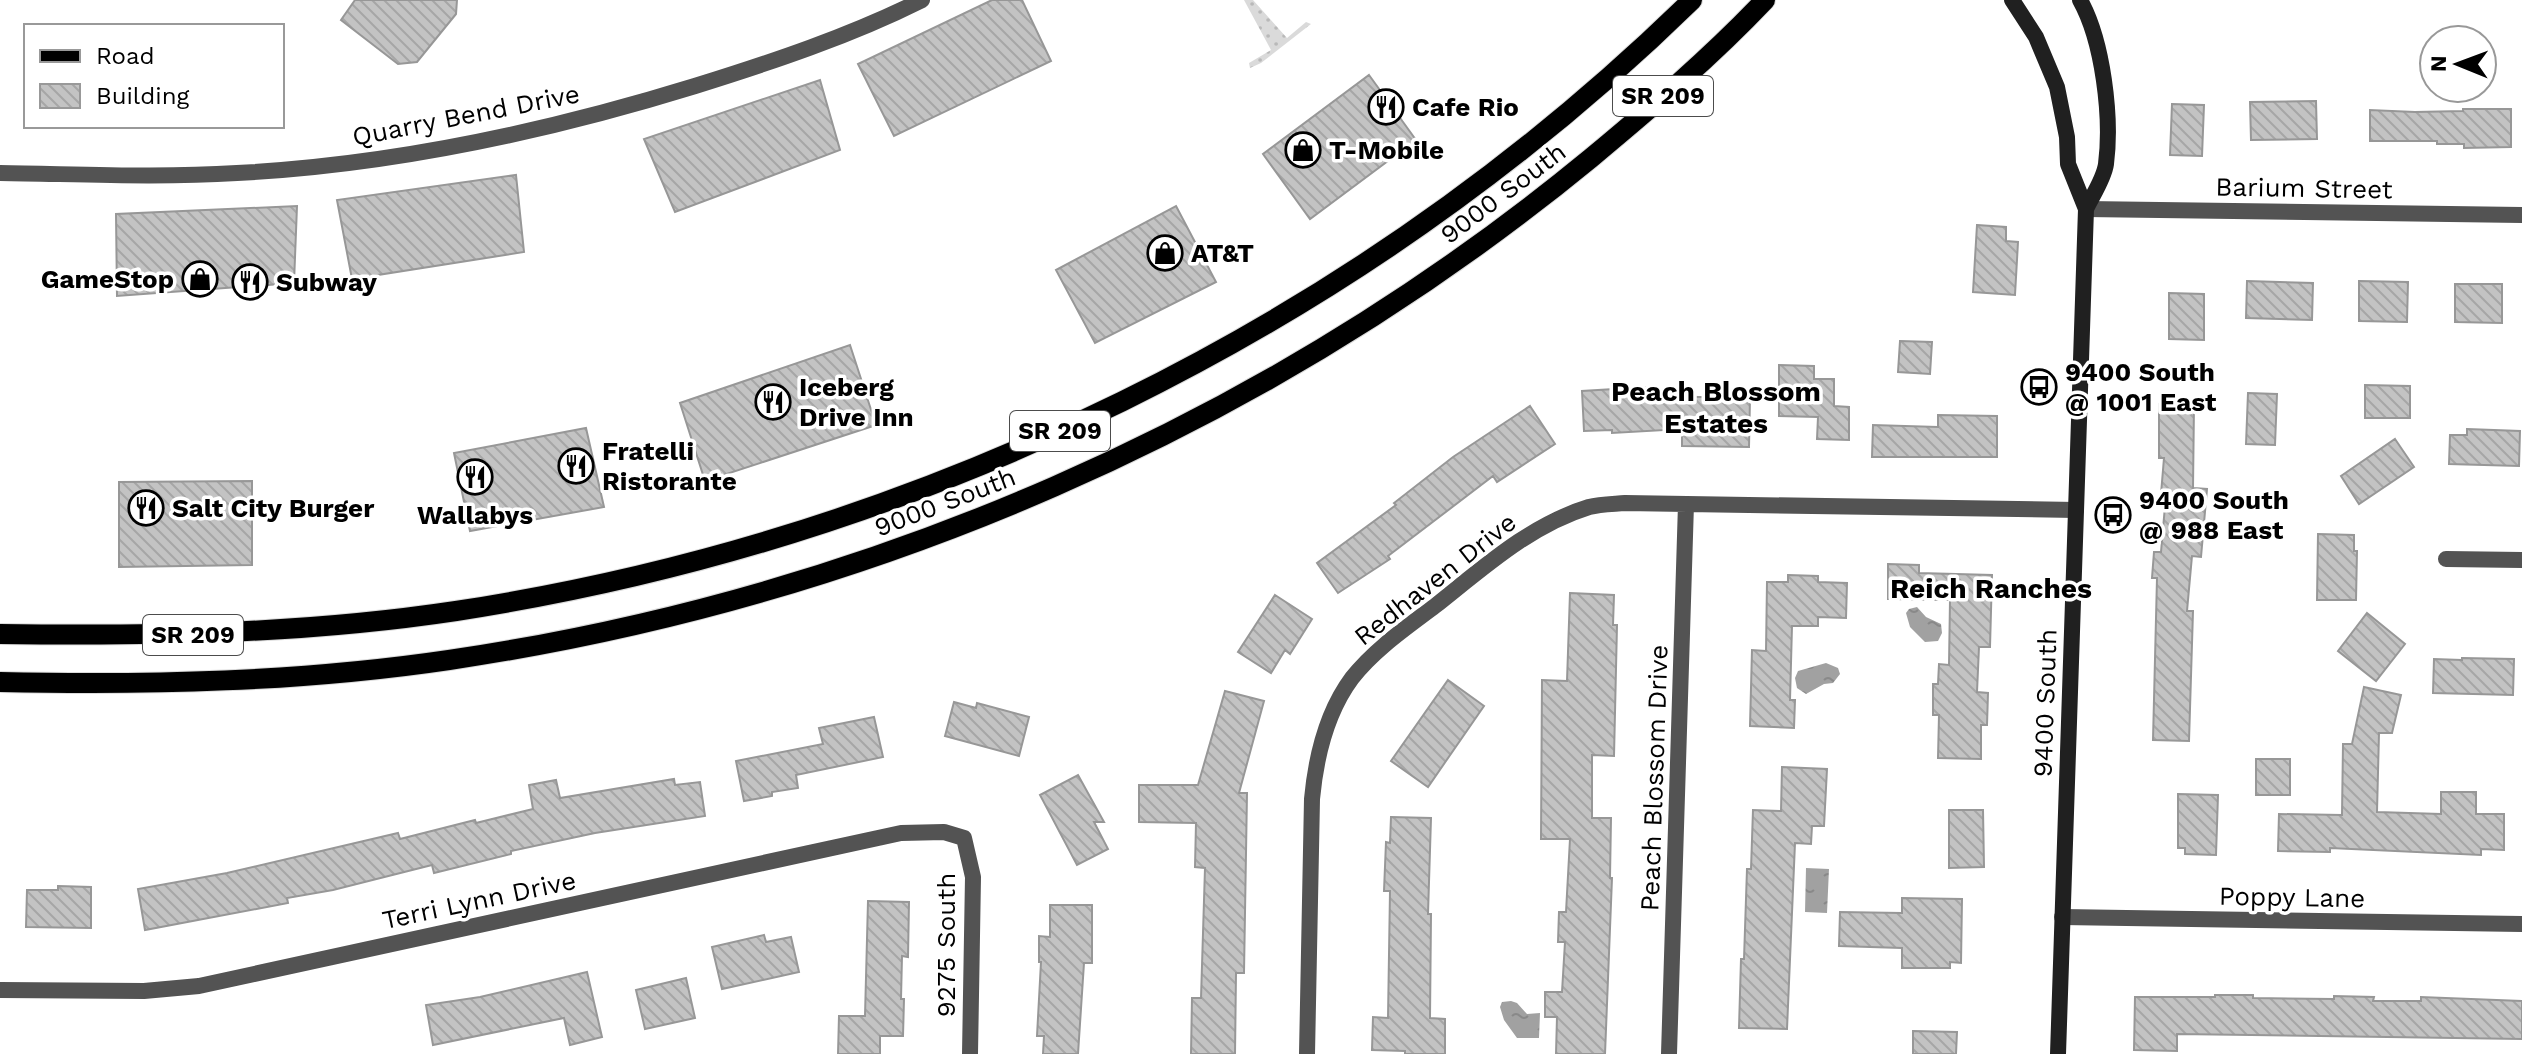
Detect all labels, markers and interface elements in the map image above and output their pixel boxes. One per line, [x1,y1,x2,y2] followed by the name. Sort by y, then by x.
[24,24,284,128] legend
[2418,24,2498,104] north arrow
[96,42,155,70] text: Road
[2426,55,2451,72] text: N
[1613,76,1713,116] road number: SR 209
[350,78,582,152] street label: Quarry Bend Drive
[96,82,189,110] text: Building
[1367,88,1405,126] restaurant icon: Cafe Rio
[1412,92,1519,122] place label: Cafe Rio
[1284,131,1322,169] shop icon: T-Mobile
[1329,135,1444,165] place label: T-Mobile
[1435,136,1571,250] street label: 9000 South
[2215,171,2393,205] street label: Barium Street
[1146,234,1184,272] shop icon: AT&T
[1191,238,1254,268] place label: AT&T
[181,260,219,298] shop icon: GameStop
[231,263,269,301] restaurant icon: Subway
[41,264,174,294] place label: GameStop
[276,267,377,297] place label: Subway
[2065,357,2217,417] place label: 9400 South @ 1001 East
[2020,368,2058,406] bus stop icon: 9400 South @ 1001 East
[799,372,914,432] place label: Iceberg Drive Inn
[1611,375,1821,440] district label: Peach Blossom Estates
[754,383,792,421] restaurant icon: Iceberg Drive Inn
[1010,411,1110,451] road number: SR 209
[602,436,737,496] place label: Fratelli Ristorante
[557,447,595,485] restaurant icon: Fratelli Ristorante
[456,458,494,496] restaurant icon: Wallabys
[870,461,1020,543] street label: 9000 South
[2139,485,2289,545] place label: 9400 South @ 988 East
[127,489,165,527] restaurant icon: Salt City Burger
[172,493,375,523] place label: Salt City Burger
[2094,496,2132,534] bus stop icon: 9400 South @ 988 East
[417,500,533,530] place label: Wallabys
[1348,507,1522,651] street label: Redhaven Drive
[1890,572,2092,605] district label: Reich Ranches
[143,615,243,655] road number: SR 209
[2027,628,2063,778] street label: 9400 South
[1634,644,1674,912] street label: Peach Blossom Drive
[379,865,579,935] street label: Terri Lynn Drive
[931,873,961,1017] street label: 9275 South
[2219,881,2365,913] street label: Poppy Lane

